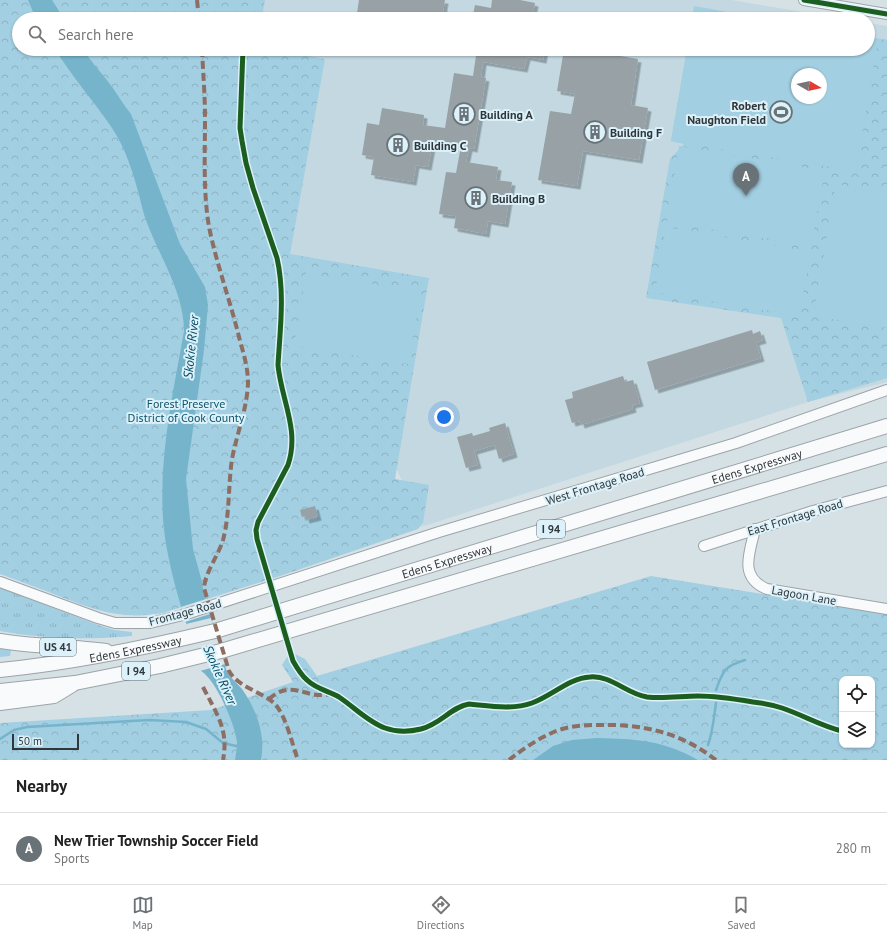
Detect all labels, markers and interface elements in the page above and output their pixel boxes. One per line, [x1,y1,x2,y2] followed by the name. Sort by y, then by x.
[12,12,875,56] search box
[26,23,48,45] icon: search
[58,25,134,44] text: Search here
[791,68,827,104] north arrow
[687,98,767,127] place label: Robert Naughton Field
[768,99,794,125] sports icon: Robert Naughton Field
[451,101,477,127] building icon: Building A
[480,107,534,122] place label: Building A
[582,119,608,145] building icon: Building F
[610,125,662,140] place label: Building F
[385,132,411,158] building icon: Building C
[414,138,467,153] place label: Building C
[733,163,759,196] pin: A
[463,185,489,211] building icon: Building B
[492,191,545,206] place label: Building B
[179,314,203,380] water label: Skokie River
[128,396,245,425] park label: Forest Preserve District of Cook County
[434,407,454,427] your location
[710,445,804,487] street label: Edens Expressway
[544,464,646,508] street label: West Frontage Road
[745,495,845,539] street label: East Frontage Road
[537,520,565,538] road number: I 94
[400,539,494,581] street label: Edens Expressway
[770,582,838,608] street label: Lagoon Lane
[147,595,223,629] street label: Frontage Road
[88,632,183,665] street label: Edens Expressway
[40,638,76,656] road number: US 41
[199,642,241,708] water label: Skokie River
[122,662,150,680] road number: I 94
[839,676,875,748] map controls
[839,676,875,712] button: locate
[839,712,875,748] button: layers
[12,732,79,751] scale bar
[18,734,42,748] text: 50 m
[16,775,67,797] text: Nearby
[54,831,258,850] text: New Trier Township Soccer Field
[25,840,33,857] text: A
[836,840,871,857] text: 280 m
[54,850,90,867] text: Sports
[132,894,154,932] tab: Map
[417,894,464,932] tab: Directions
[727,894,755,932] tab: Saved

